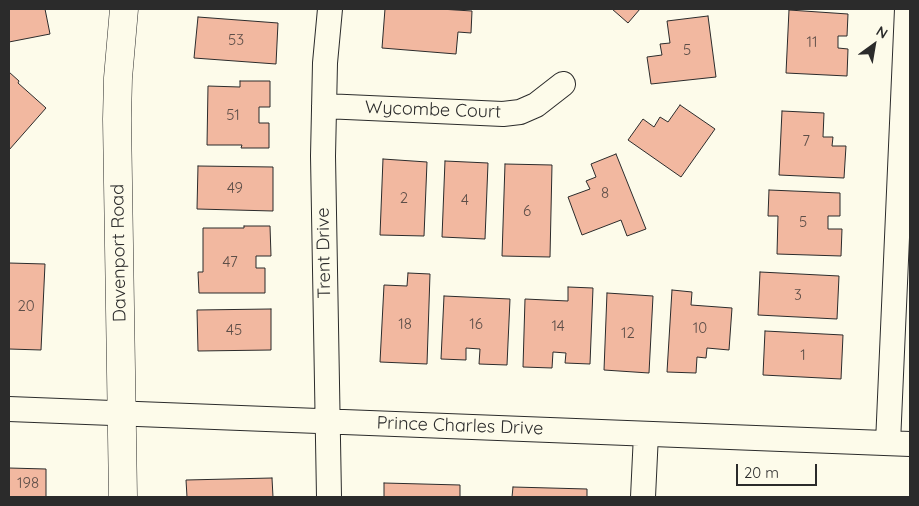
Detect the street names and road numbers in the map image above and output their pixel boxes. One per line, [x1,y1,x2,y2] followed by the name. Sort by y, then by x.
[365,97,501,123] street label: Wycombe Court
[107,184,131,322] street label: Davenport Road
[312,207,336,299] street label: Trent Drive
[376,412,544,440] street label: Prince Charles Drive

